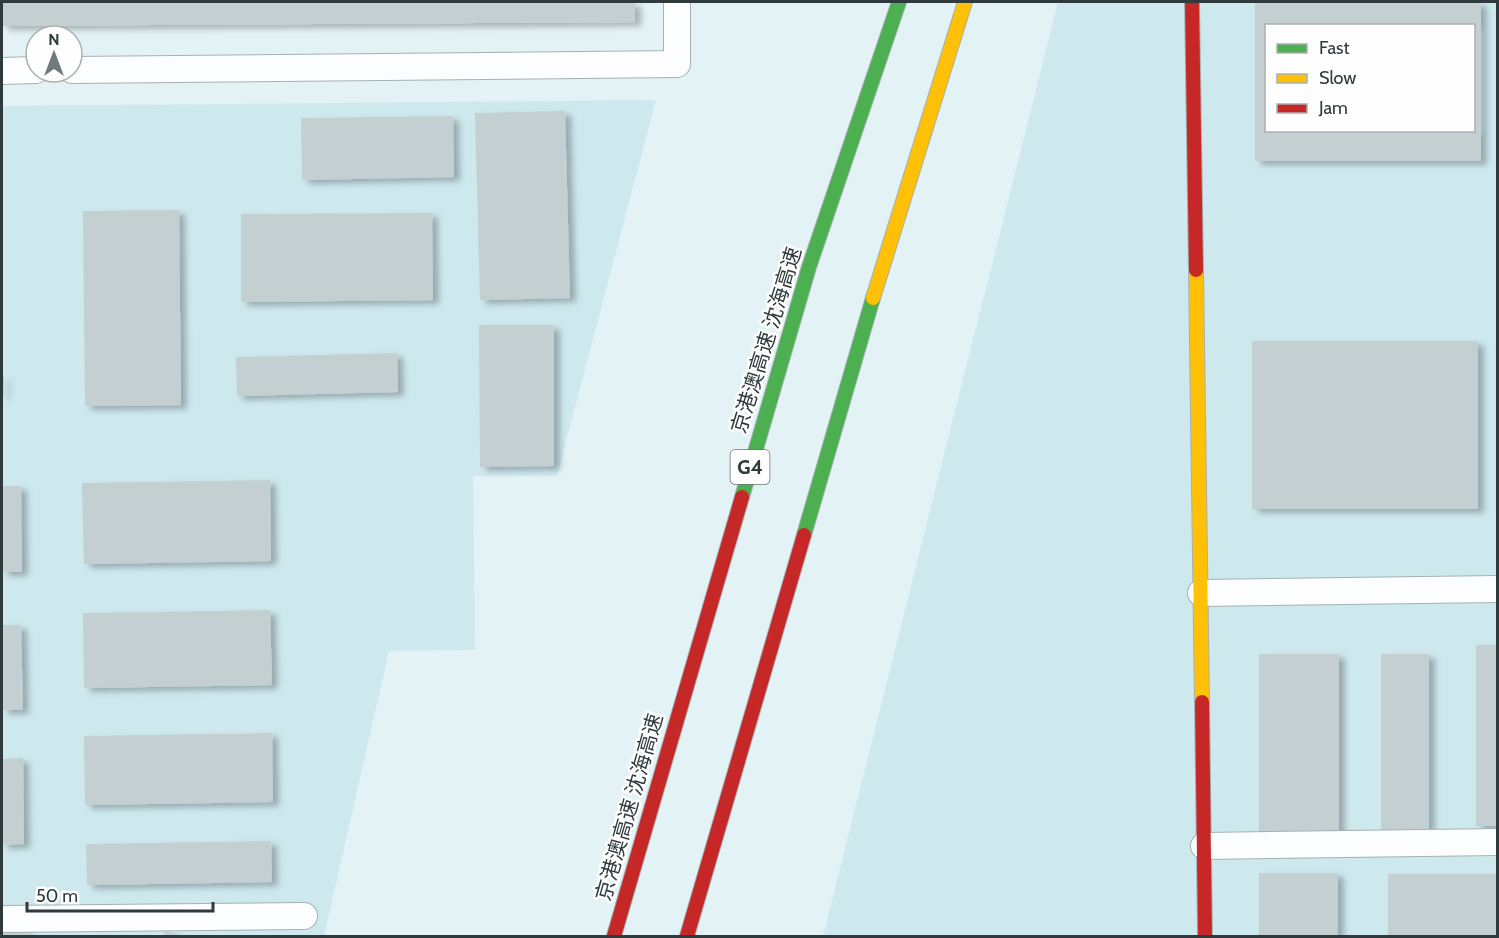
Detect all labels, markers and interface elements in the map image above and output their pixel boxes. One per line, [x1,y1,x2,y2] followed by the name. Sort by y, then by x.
[24,24,84,84] north arrow
[1265,24,1475,132] legend
[48,30,60,49] text: N
[1319,37,1350,59] text: Fast
[1319,67,1356,89] text: Slow
[1318,97,1348,119] text: Jam
[726,244,806,436] street label: 京港澳高速 沈海高速
[730,450,770,484] road number: G4
[590,710,668,904] street label: 京港澳高速 沈海高速
[27,875,213,913] scale bar
[36,885,78,907] text: 50 m

